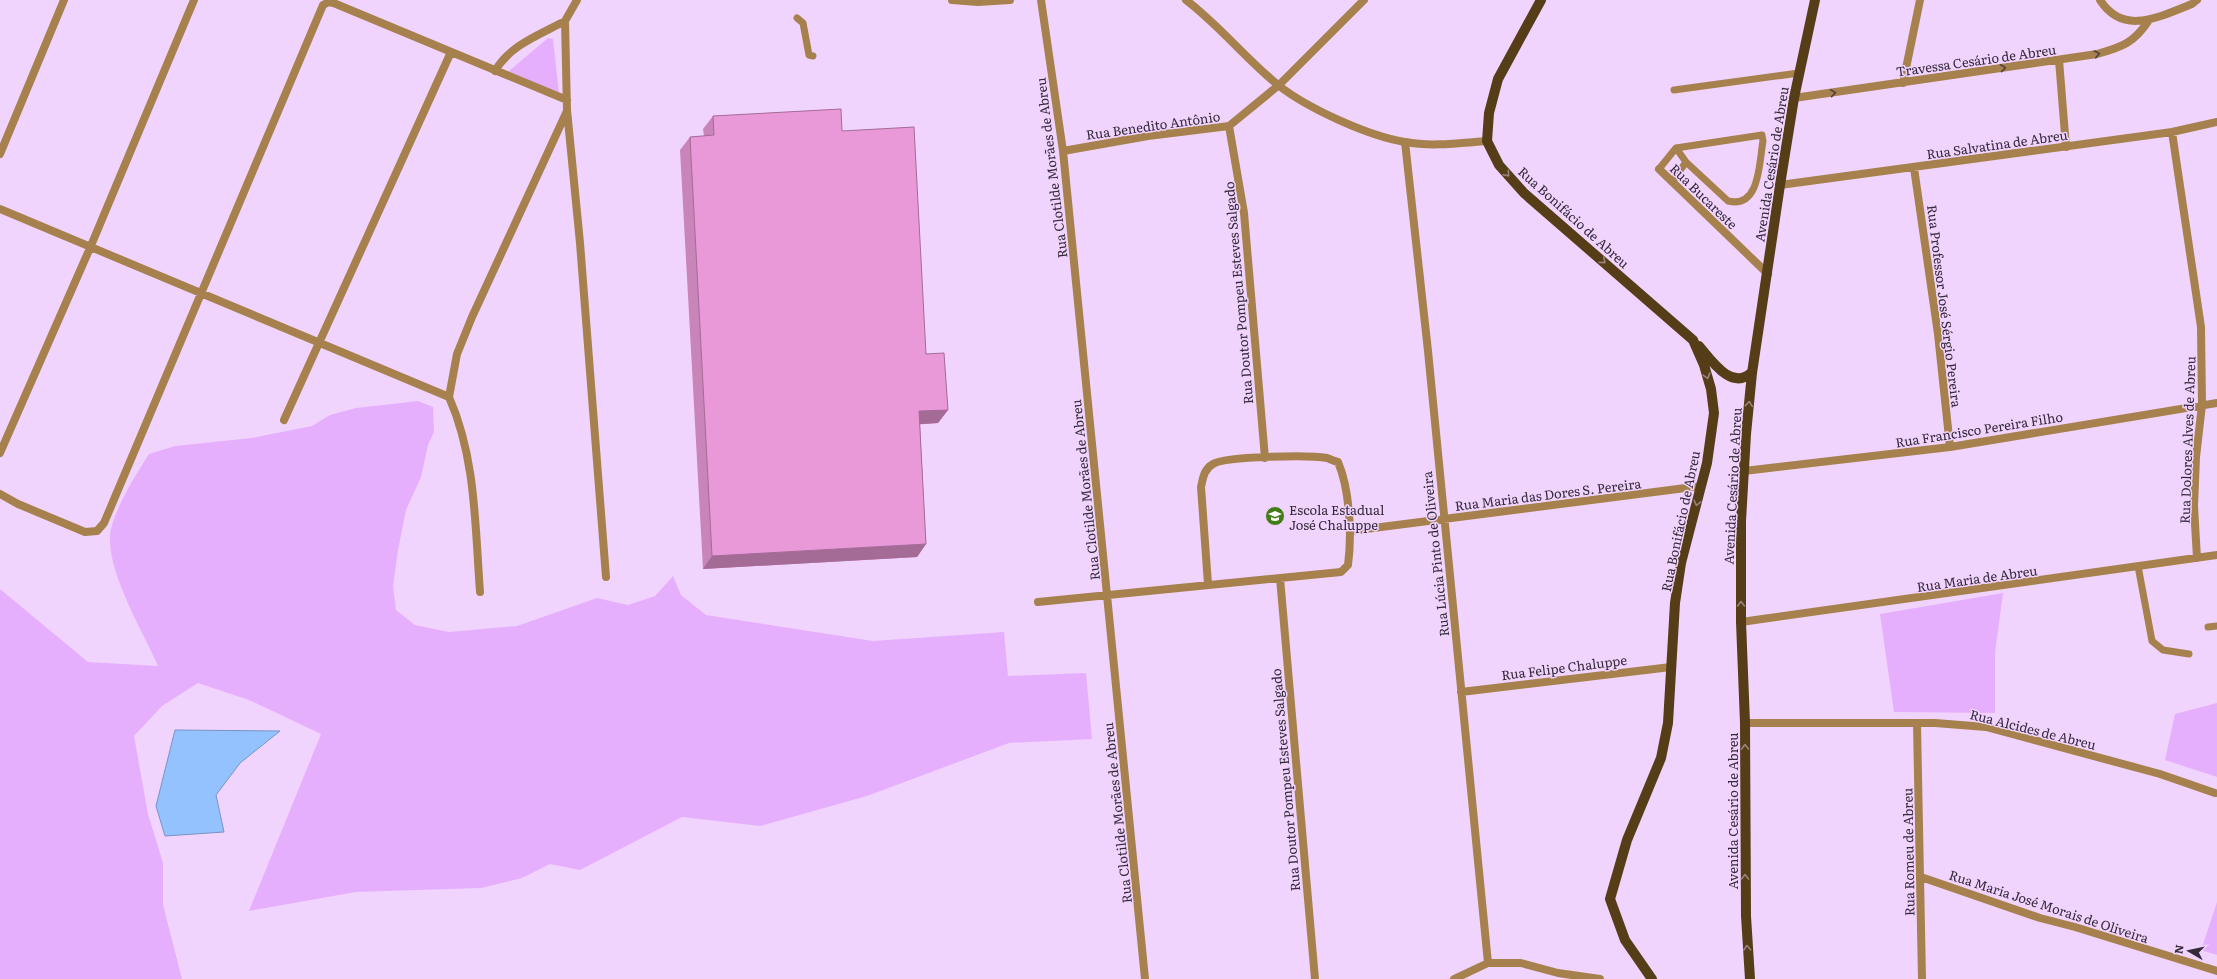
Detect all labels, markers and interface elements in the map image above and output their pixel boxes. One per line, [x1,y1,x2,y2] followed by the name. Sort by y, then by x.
[1895,39,2057,81] street label: Travessa Cesário de Abreu
[2094,50,2100,58] one-way arrow
[2000,64,2006,73] one-way arrow
[1030,77,1072,259] street label: Rua Clotilde Morães de Abreu
[1749,85,1793,243] street label: Avenida Cesário de Abreu
[1830,89,1836,98] one-way arrow
[1085,106,1222,144] street label: Rua Benedito Antônio
[1925,125,2069,163] street label: Rua Salvatina de Abreu
[1666,159,1742,233] street label: Rua Bucareste
[1514,162,1634,272] street label: Rua Bonifácio de Abreu
[1502,169,1510,177] one-way arrow
[1219,180,1257,405] street label: Rua Doutor Pompeu Esteves Salgado
[1923,204,1967,408] street label: Rua Professor José Sérgio Pereira
[1598,257,1606,264] one-way arrow
[2175,356,2199,524] street label: Rua Dolores Alves de Abreu
[1702,372,1711,379] one-way arrow
[1066,399,1104,581] street label: Rua Clotilde Morães de Abreu
[1744,401,1753,407] one-way arrow
[1894,406,2064,452] street label: Rua Francisco Pereira Filho
[1718,407,1746,565] street label: Avenida Cesário de Abreu
[1656,449,1704,593] street label: Rua Bonifácio de Abreu
[1417,470,1453,638] street label: Rua Lúcia Pinto de Oliveira
[1454,473,1642,515] street label: Rua Maria das Dores S. Pereira
[1693,499,1702,506] one-way arrow
[1289,500,1385,534] place label: Escola Estadual José Chaluppe
[1264,505,1286,527] school or university icon: Escola Estadual José Chaluppe
[1915,560,2039,596] street label: Rua Maria de Abreu
[1737,601,1745,607] one-way arrow
[1500,650,1628,684] street label: Rua Felipe Chaluppe
[1266,667,1304,892] street label: Rua Doutor Pompeu Esteves Salgado
[1968,704,2098,754] street label: Rua Alcides de Abreu
[1098,722,1136,904] street label: Rua Clotilde Morães de Abreu
[1723,732,1742,890] street label: Avenida Cesário de Abreu
[1741,744,1749,750] one-way arrow
[1897,788,1919,916] street label: Rua Romeu de Abreu
[1947,865,2151,947] street label: Rua Maria José Morais de Oliveira
[1741,874,1749,880] one-way arrow
[2169,931,2209,971] north arrow
[2170,943,2187,955] text: N
[1743,945,1752,951] one-way arrow

